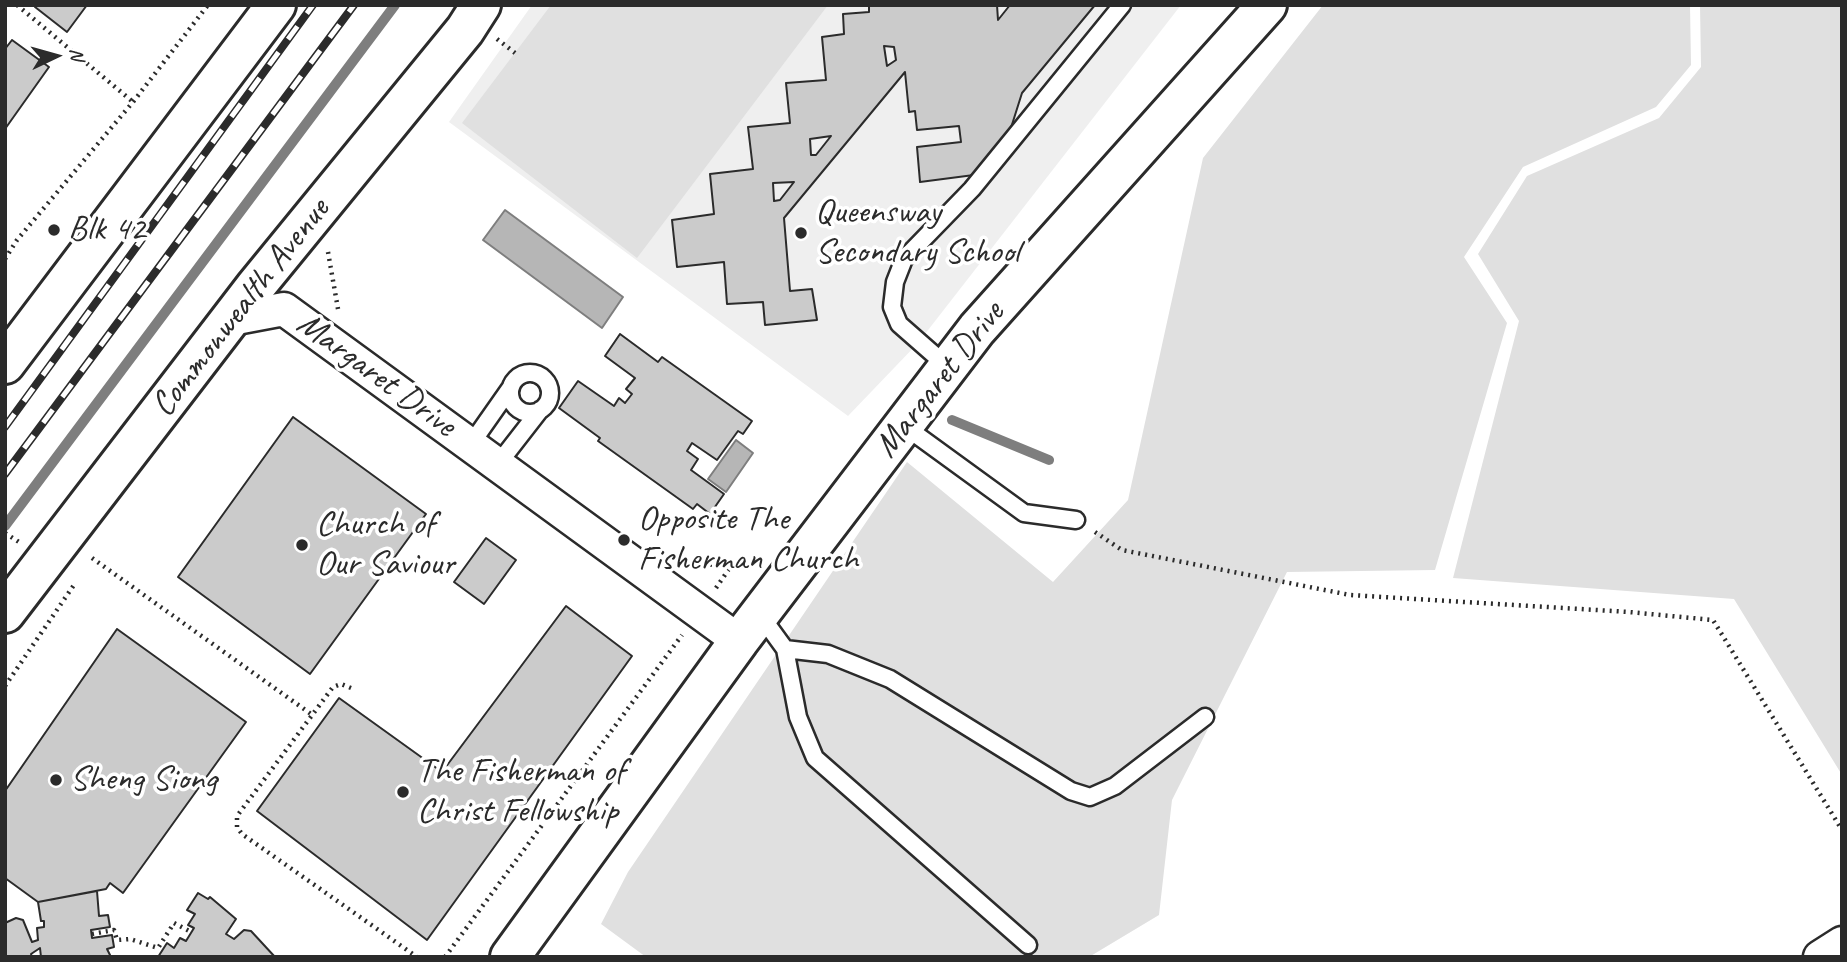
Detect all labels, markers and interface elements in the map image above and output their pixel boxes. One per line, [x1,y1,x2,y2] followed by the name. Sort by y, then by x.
[21,21,91,91] north arrow
[64,47,89,61] text: N
[143,191,339,425] street label: Commonwealth Avenue
[815,192,1020,274] place label: Queensway Secondary School
[68,209,145,251] place label: Blk 42
[46,222,62,238] marker: Blk 42
[793,225,809,241] marker: Queensway Secondary School
[866,294,1014,466] street label: Margaret Drive
[288,303,464,447] street label: Margaret Drive
[638,499,858,581] place label: Opposite The Fisherman Church
[316,504,455,586] place label: Church of Our Saviour
[616,532,632,548] marker: Opposite The Fisherman Church
[294,537,310,553] marker: Church of Our Saviour
[417,751,625,833] place label: The Fisherman of Christ Fellowship
[70,759,217,801] place label: Sheng Siong
[48,772,64,788] marker: Sheng Siong
[395,784,411,800] marker: The Fisherman of Christ Fellowship

